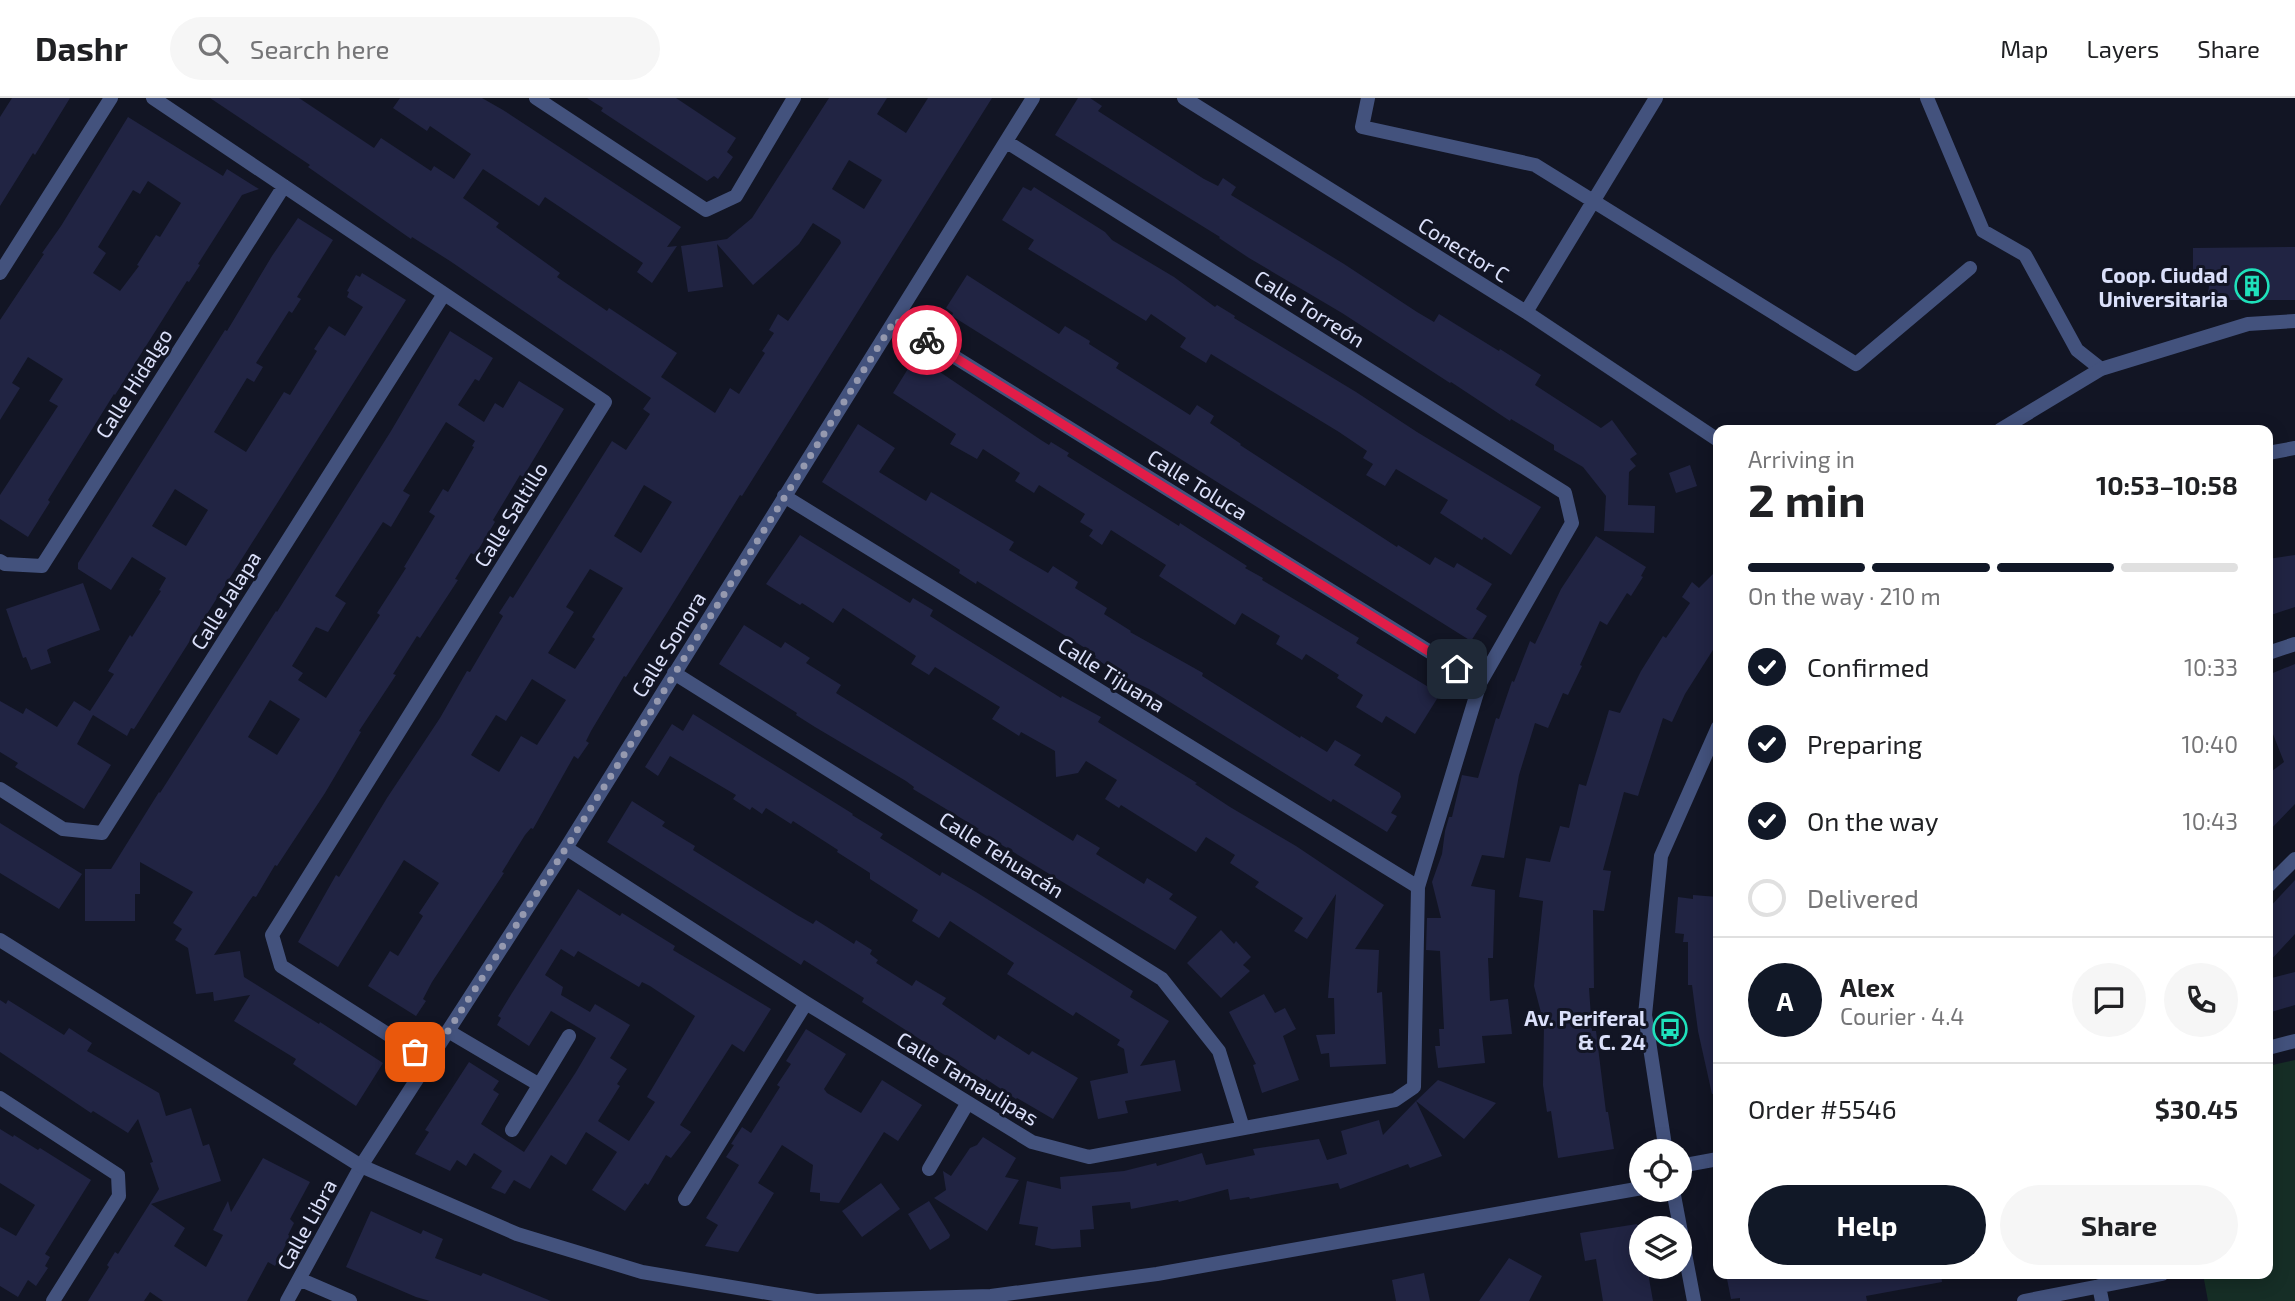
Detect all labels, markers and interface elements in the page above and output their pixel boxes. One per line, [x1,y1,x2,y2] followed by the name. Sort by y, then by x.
[170,17,660,80] search box
[35,28,128,68] text: Dashr
[194,29,232,67] icon: search
[250,33,389,64] text: Search here
[2000,34,2048,63] text: Map
[2086,34,2159,63] text: Layers
[2197,34,2260,63] text: Share
[1414,211,1514,287] street label: Conector C
[2098,262,2228,311] place label: Coop. Ciudad Universitaria
[1250,264,1370,352] street label: Calle Torreón
[2233,267,2271,305] building icon: Coop. Ciudad Universitaria
[892,305,962,375] courier
[908,321,946,359] icon: bike
[89,324,177,442] street label: Calle Hidalgo
[1143,443,1253,525] street label: Calle Toluca
[1748,445,1855,473] text: Arriving in
[468,457,552,571] street label: Calle Saltillo
[2096,469,2238,500] text: 10:53–10:58
[1748,471,1866,526] text: 2 min
[185,546,265,654] street label: Calle Jalapa
[1748,582,1941,610] text: On the way · 210 m
[626,587,710,701] street label: Calle Sonora
[1053,631,1170,718] street label: Calle Tijuana
[1427,639,1487,699] pin
[1748,648,1786,686] icon: check
[1438,650,1476,688] icon: home
[1807,651,1930,682] text: Confirmed
[2184,653,2238,681] text: 10:33
[1748,725,1786,763] icon: check
[1807,728,1922,759] text: Preparing
[2182,730,2238,758] text: 10:40
[1748,802,1786,840] icon: check
[1807,805,1938,836] text: On the way
[935,806,1069,902] street label: Calle Tehuacán
[2183,807,2238,835] text: 10:43
[1807,882,1919,913] text: Delivered
[2072,963,2146,1037] button: chat
[2164,963,2238,1037] button: phone
[1840,971,1895,1002] text: Alex
[1777,985,1793,1016] text: A
[1840,1002,1964,1030] text: Courier · 4.4
[1524,1005,1646,1054] place label: Av. Periferal & C. 24
[1651,1010,1689,1048] bus stop icon: Av. Periferal & C. 24
[385,1022,445,1082] pin
[893,1026,1043,1130] street label: Calle Tamaulipas
[396,1033,434,1071] icon: bag
[1748,1093,1897,1124] text: Order #5546
[2155,1093,2238,1124] text: $30.45
[1629,1139,1692,1279] map controls
[1629,1139,1692,1202] button: locate
[271,1174,341,1274] street label: Calle Libra
[1748,1185,1986,1265] button: Help
[2000,1185,2238,1265] button: Share
[1629,1216,1692,1279] button: layers

